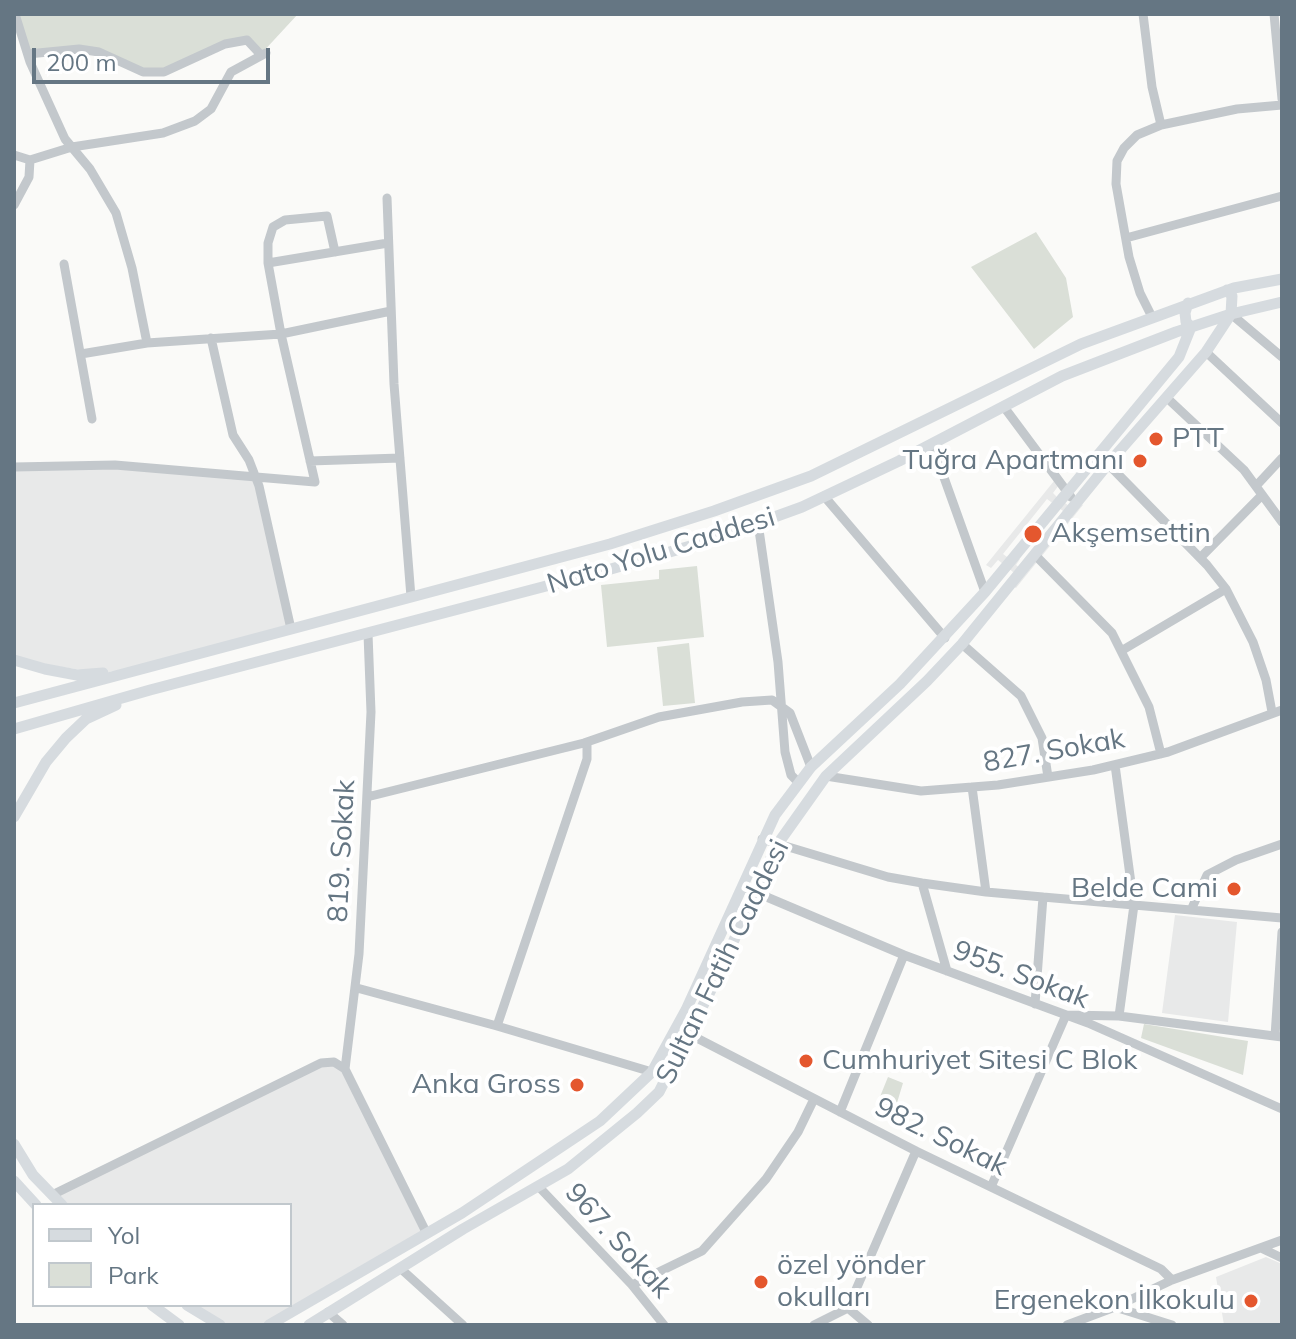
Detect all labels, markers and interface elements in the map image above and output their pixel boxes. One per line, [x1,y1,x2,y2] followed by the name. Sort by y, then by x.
[36,32,274,82] scale bar
[46,47,117,77] text: 200 m
[1172,422,1224,456] place label: PTT
[1147,430,1165,448] marker: PTT
[903,444,1124,478] place label: Tuğra Apartmanı
[1131,452,1149,470] marker: Tuğra Apartmanı
[543,500,779,602] street label: Nato Yolu Caddesi
[1051,517,1211,551] place label: Akşemsettin
[1022,523,1044,545] marker: Akşemsettin
[981,722,1127,780] street label: 827. Sokak
[321,779,363,923] street label: 819. Sokak
[649,834,797,1090] street label: Sultan Fatih Caddesi
[1071,872,1218,906] place label: Belde Cami
[1225,880,1243,898] marker: Belde Cami
[948,934,1094,1016] street label: 955. Sokak
[822,1044,1137,1078] place label: Cumhuriyet Sitesi C Blok
[797,1052,815,1070] marker: Cumhuriyet Sitesi C Blok
[411,1068,561,1102] place label: Anka Gross
[568,1076,586,1094] marker: Anka Gross
[869,1091,1013,1183] street label: 982. Sokak
[558,1177,678,1305] street label: 967. Sokak
[32,1203,292,1307] legend
[108,1220,140,1250] text: Yol
[777,1249,926,1315] place label: özel yönder okulları
[108,1260,159,1290] text: Park
[752,1273,770,1291] marker: özel yönder okulları
[994,1284,1235,1318] place label: Ergenekon İlkokulu
[1242,1292,1260,1310] marker: Ergenekon İlkokulu

